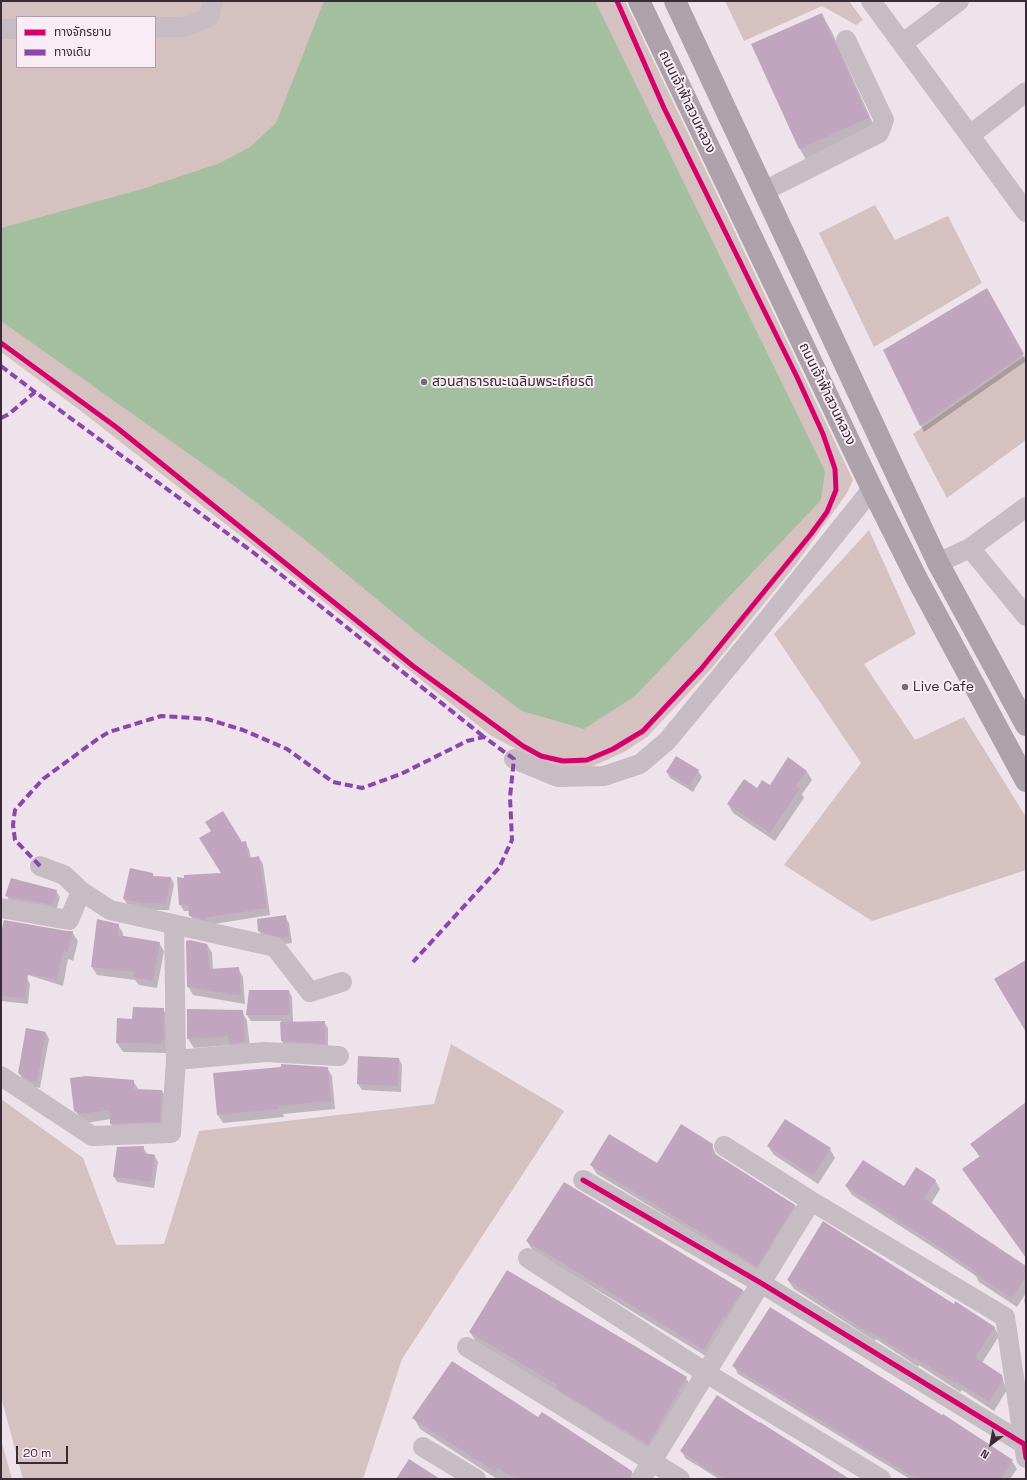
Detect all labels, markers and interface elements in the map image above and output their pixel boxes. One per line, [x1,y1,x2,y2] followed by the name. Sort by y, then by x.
[16,16,156,68] legend
[54,24,111,40] text: ทางจักรยาน
[54,44,91,60] text: ทางเดิน
[655,48,719,156] street label: ถนนเจ้าฟ้าสวนหลวง
[795,340,859,448] street label: ถนนเจ้าฟ้าสวนหลวง
[432,374,594,390] place label: สวนสาธารณะเฉลิมพระเกียรติ
[419,377,429,387] marker: สวนสาธารณะเฉลิมพระเกียรติ
[913,679,974,695] place label: Live Cafe
[900,682,910,692] marker: Live Cafe
[971,1424,1011,1464] north arrow
[18,1438,70,1464] scale bar
[23,1445,51,1461] text: 20 m
[978,1446,991,1462] text: N

